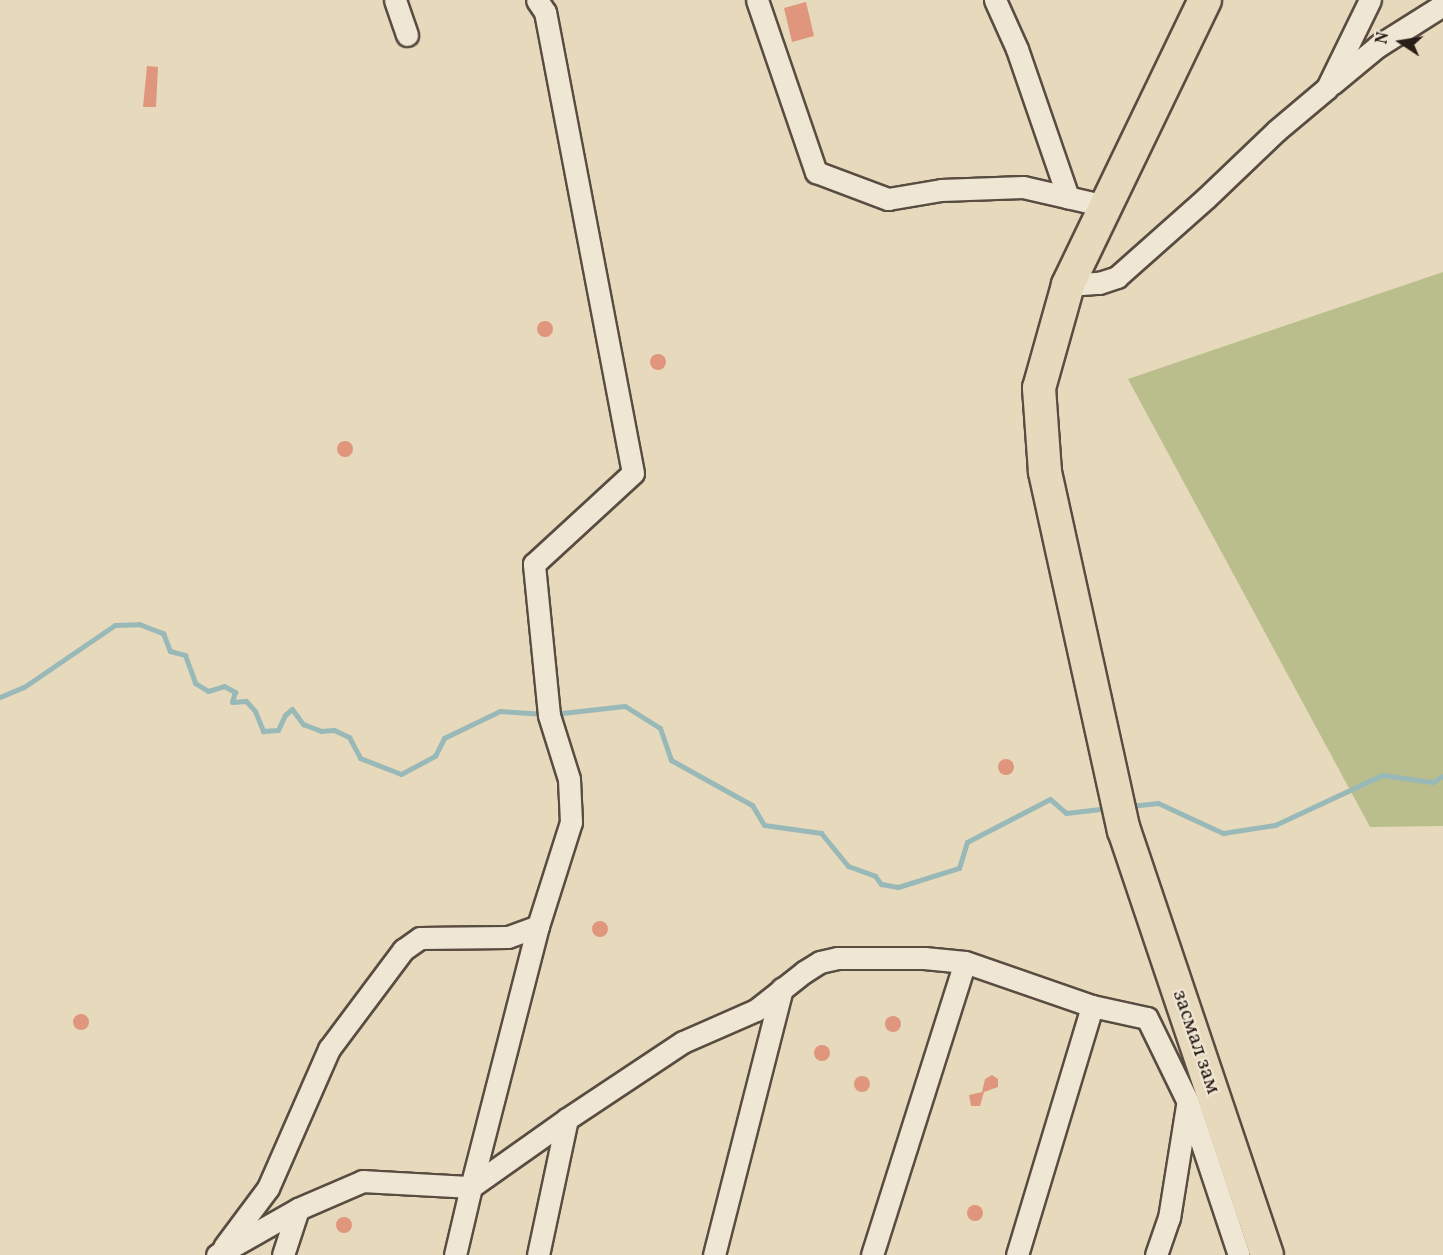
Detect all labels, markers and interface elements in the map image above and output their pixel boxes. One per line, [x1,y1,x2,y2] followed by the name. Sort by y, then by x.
[1371,12,1431,72] north arrow
[1371,30,1395,46] text: N
[1166,986,1226,1098] street label: засмал зам

